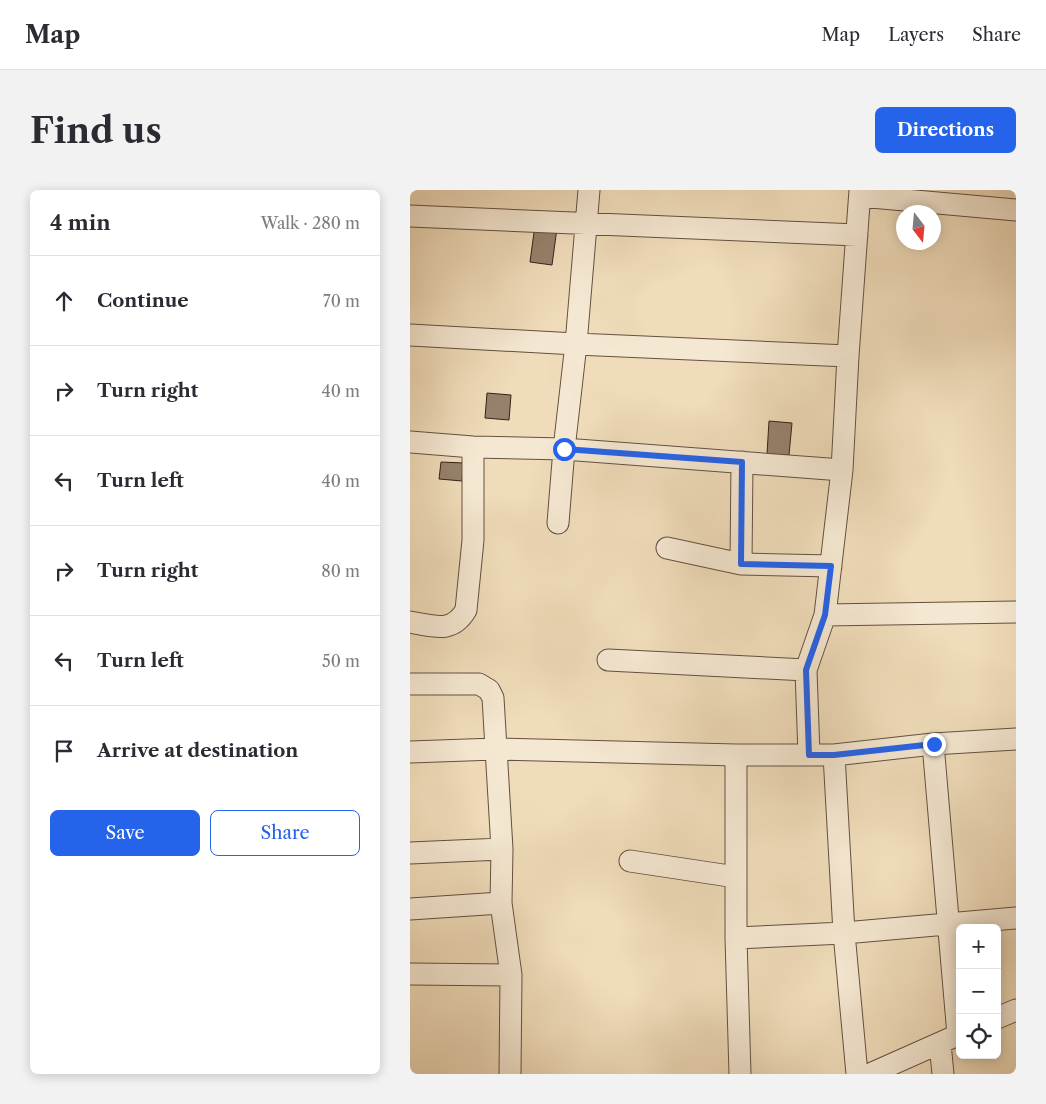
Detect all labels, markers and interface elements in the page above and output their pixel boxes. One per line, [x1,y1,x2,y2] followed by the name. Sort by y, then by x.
[25,20,80,49] text: Map
[822,24,860,46] text: Map
[888,24,944,46] text: Layers
[972,24,1021,46] text: Share
[875,107,1016,153] button: Directions
[30,109,162,152] text: Find us
[896,205,941,250] north arrow
[50,210,111,235] text: 4 min
[261,213,360,233] text: Walk · 280 m
[50,287,78,315] icon: ahead
[97,289,189,312] text: Continue
[323,291,360,311] text: 70 m
[50,377,78,405] icon: right
[97,379,198,402] text: Turn right
[321,381,360,401] text: 40 m
[553,438,576,461] route start
[50,467,78,495] icon: left
[97,469,184,492] text: Turn left
[321,471,360,491] text: 40 m
[50,557,78,585] icon: right
[97,559,198,582] text: Turn right
[321,561,360,581] text: 80 m
[50,647,78,675] icon: left
[97,649,184,672] text: Turn left
[322,651,360,671] text: 50 m
[923,733,946,756] route end
[50,737,78,765] icon: arrive
[97,739,298,762] text: Arrive at destination
[50,810,200,856] button: Save
[210,810,360,856] button: Share
[956,924,1001,1059] map controls
[956,924,1001,969] button: +
[956,969,1001,1014] button: −
[956,1014,1001,1059] button: locate

